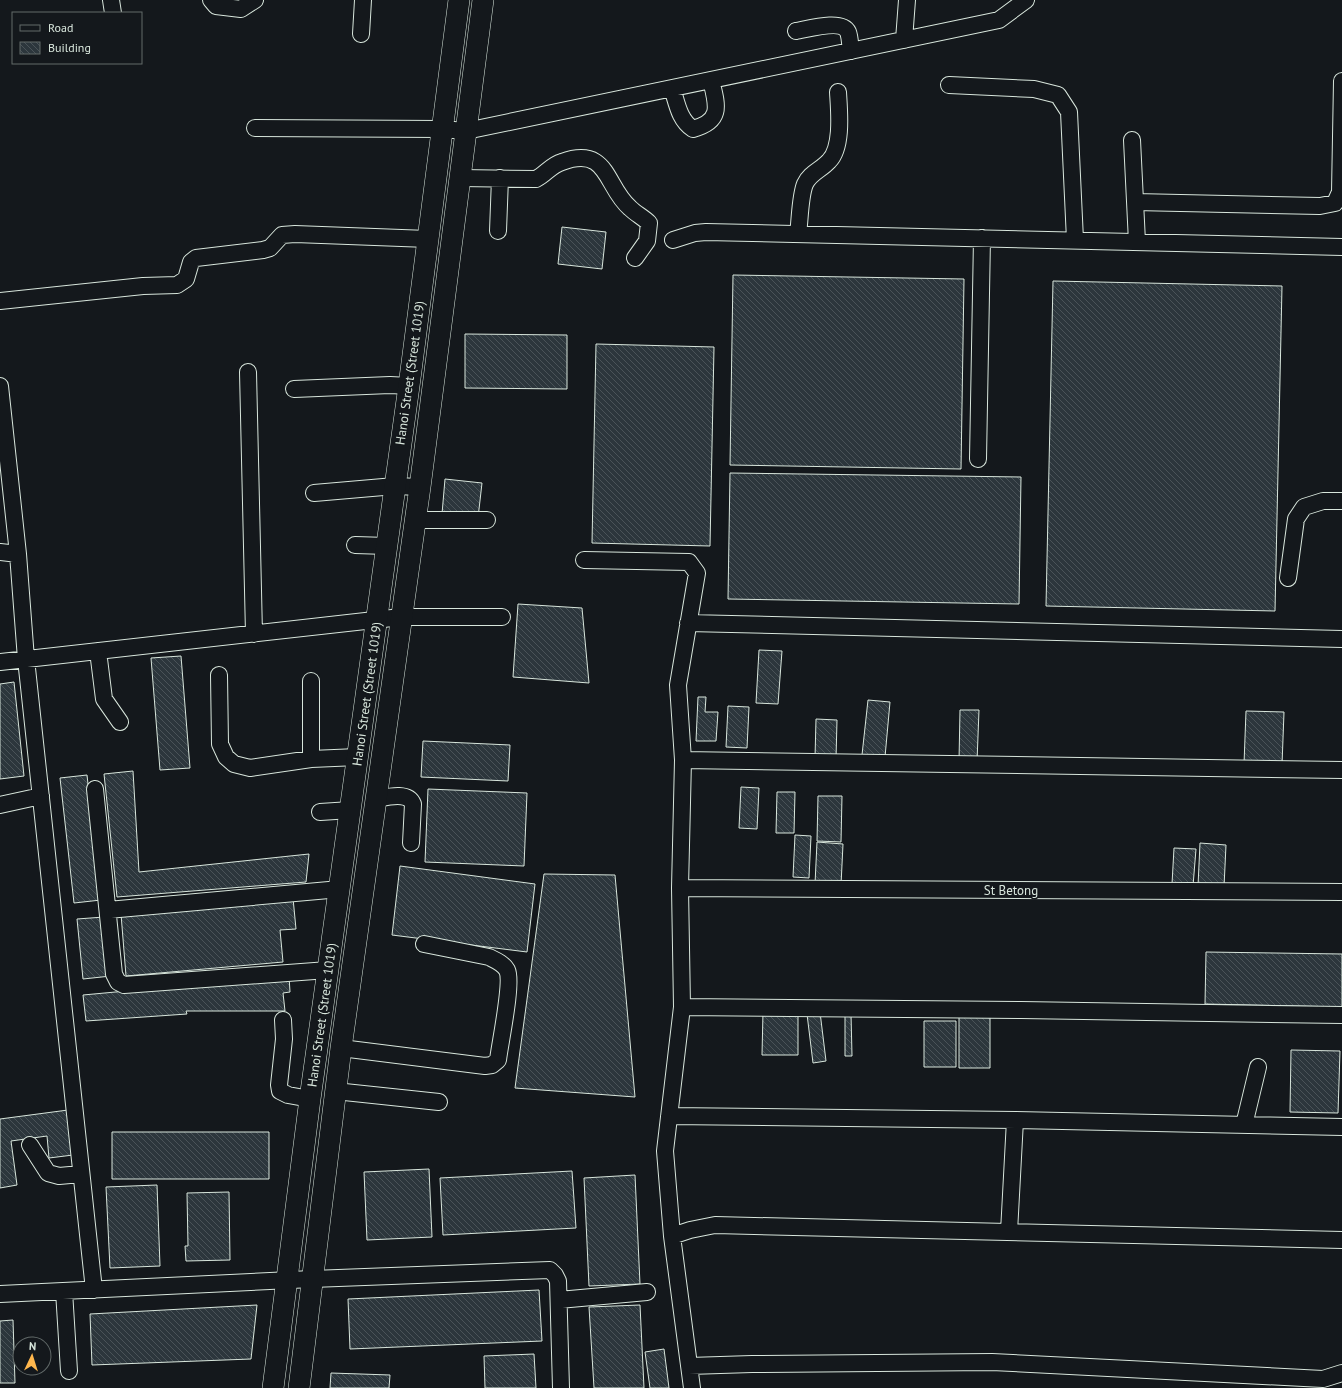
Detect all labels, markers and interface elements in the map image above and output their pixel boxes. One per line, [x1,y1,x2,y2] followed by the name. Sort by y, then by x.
[12,12,142,64] legend
[48,20,73,35] text: Road
[48,40,91,55] text: Building
[391,300,429,446] street label: Hanoi Street (Street 1019)
[348,621,386,767] street label: Hanoi Street (Street 1019)
[984,882,1038,899] street label: St Betong
[303,942,341,1088] street label: Hanoi Street (Street 1019)
[12,1336,52,1376] north arrow
[29,1339,37,1353] text: N

